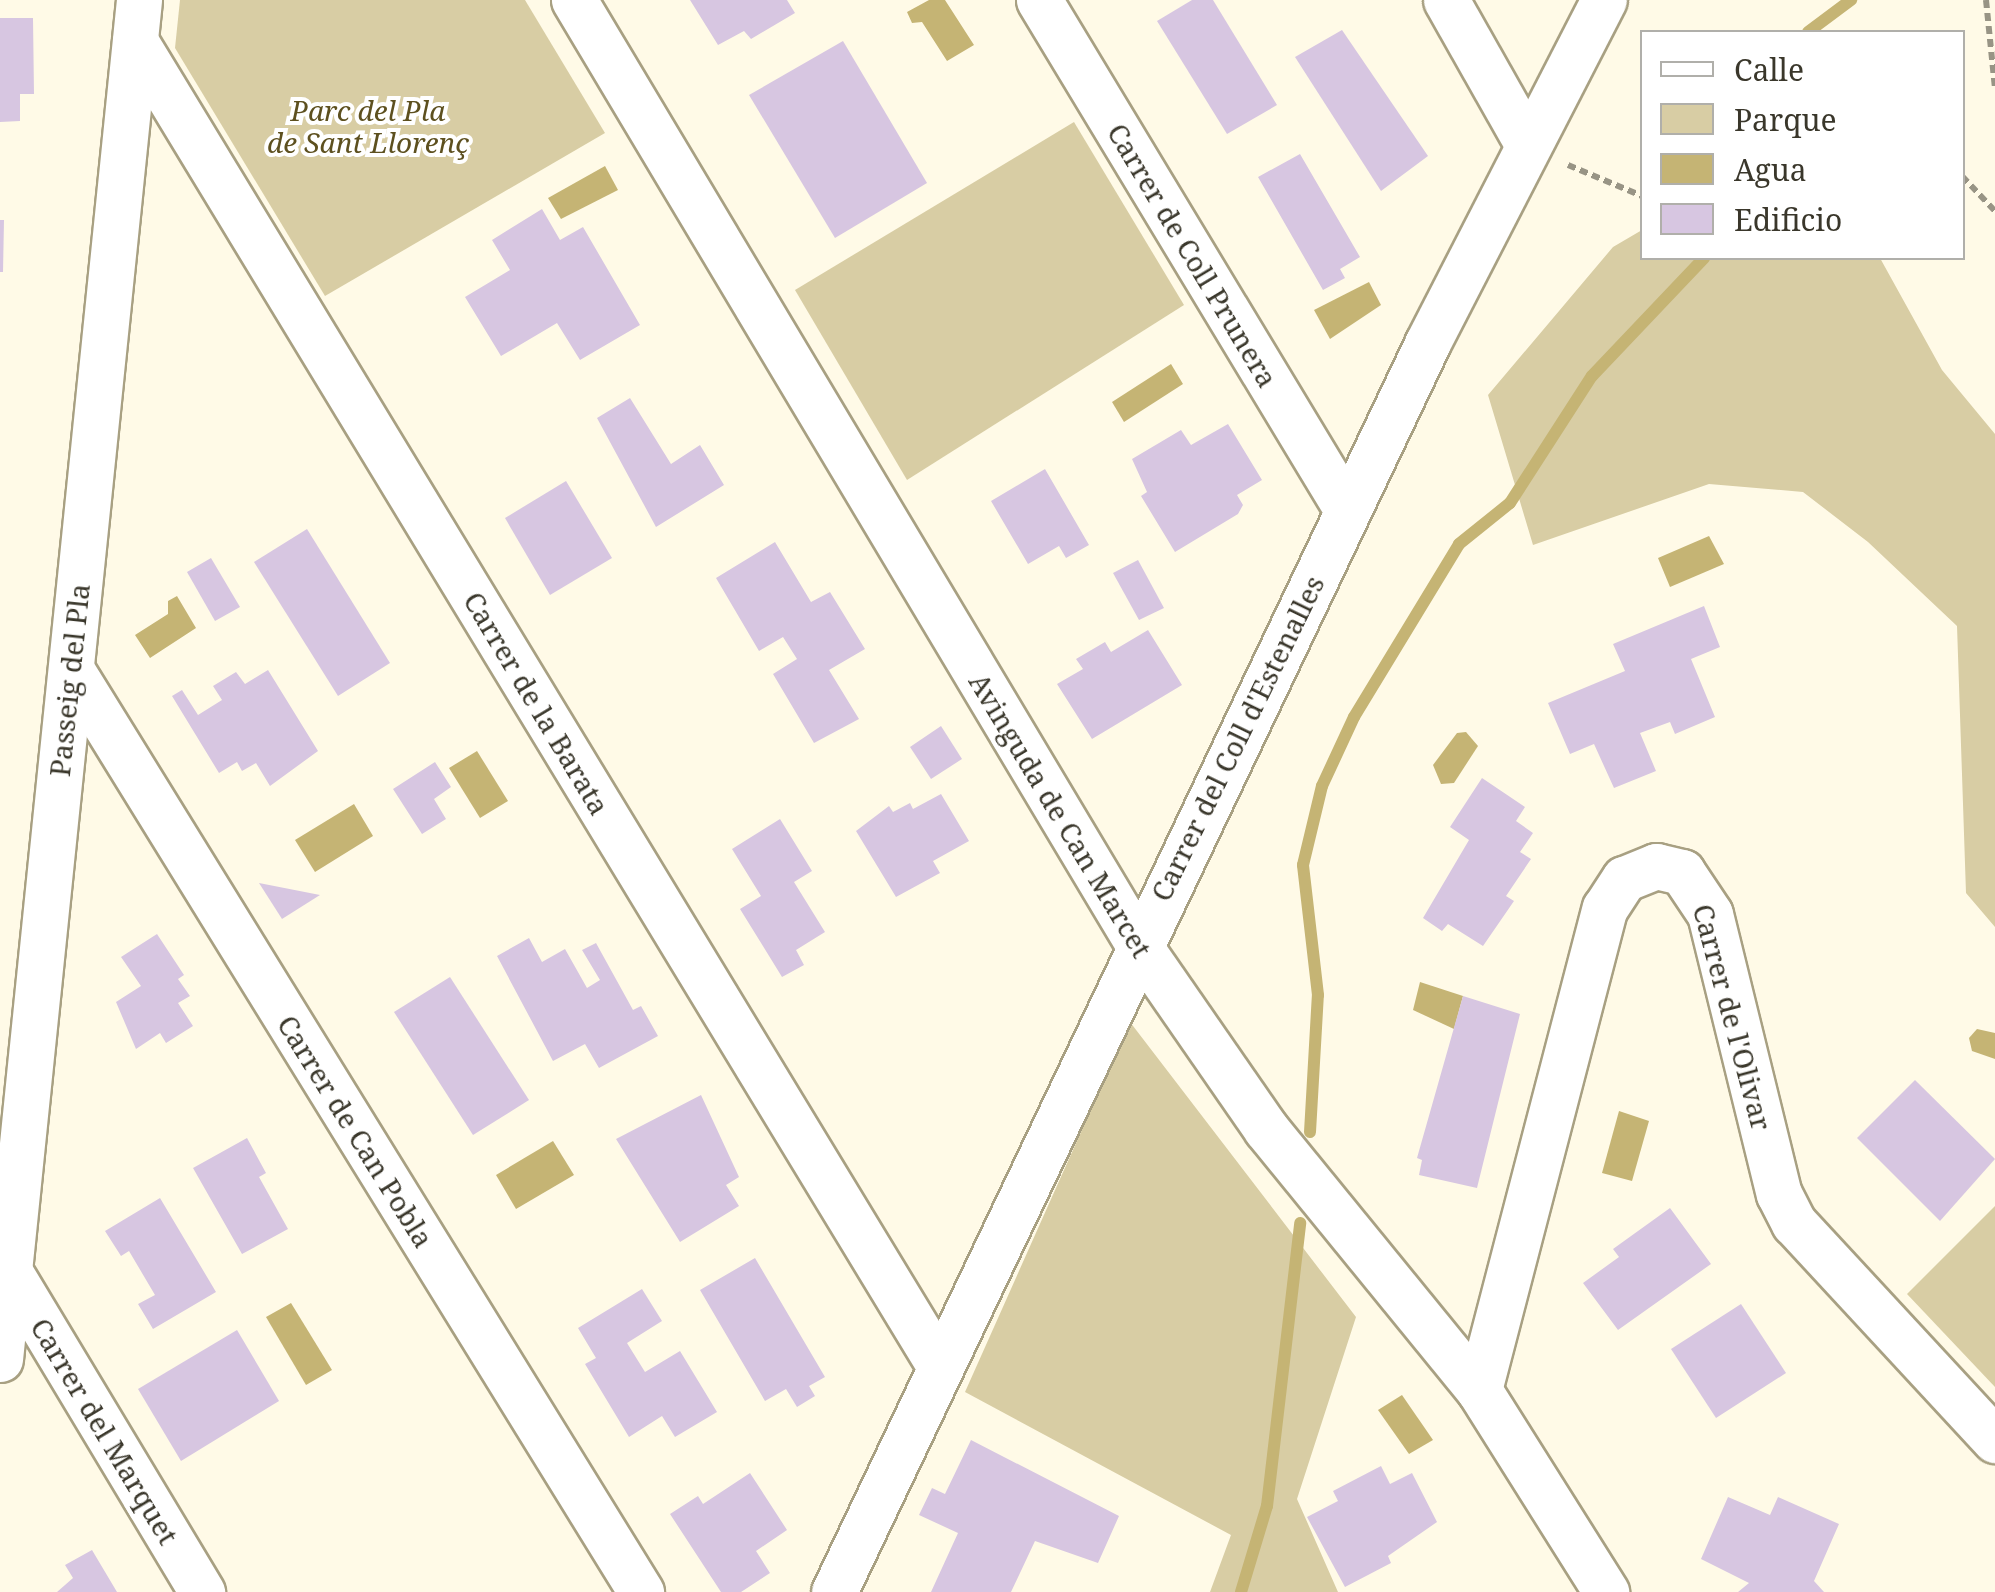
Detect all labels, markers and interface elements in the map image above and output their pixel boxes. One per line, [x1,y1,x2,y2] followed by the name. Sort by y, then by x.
[1640,30,1965,260] legend
[1734,49,1804,90] text: Calle
[267,93,469,159] park label: Parc del Pla de Sant Llorenç
[1734,99,1837,140] text: Parque
[1101,117,1285,393] street label: Carrer de Coll Prunera
[1734,149,1807,190] text: Agua
[1734,199,1842,240] text: Edificio
[1143,570,1331,906] street label: Carrer del Coll d'Estenalles
[42,582,96,778] street label: Passeig del Pla
[457,585,617,821] street label: Carrer de la Barata
[963,667,1159,963] street label: Avinguda de Can Marcet
[1687,900,1779,1134] street label: Carrer de l'Olivar
[271,1009,441,1253] street label: Carrer de Can Pobla
[24,1312,186,1550] street label: Carrer del Marquet

